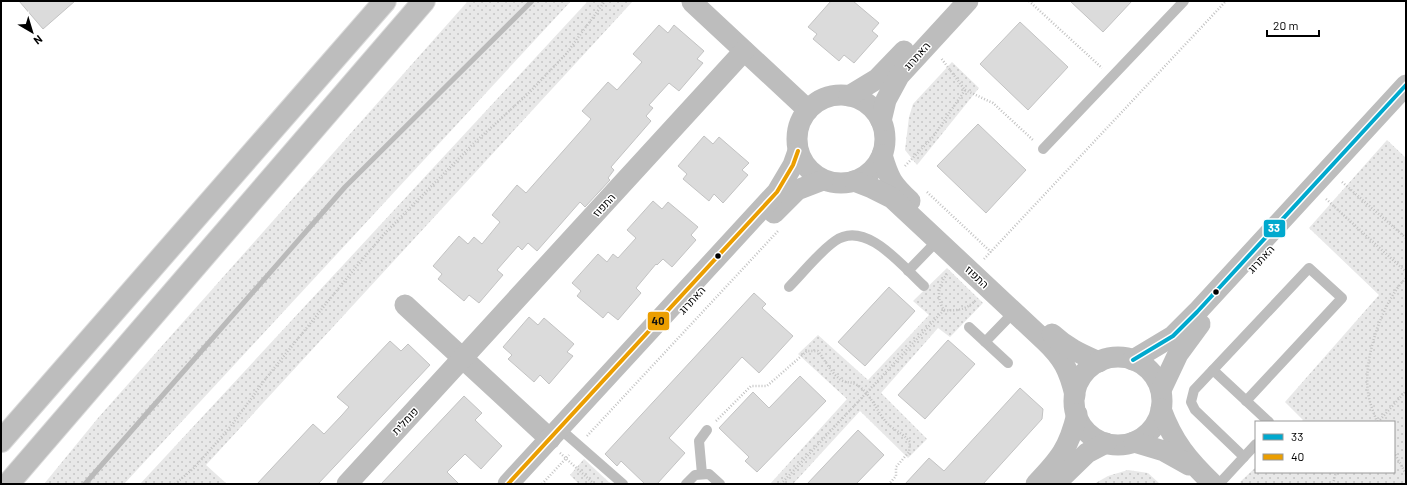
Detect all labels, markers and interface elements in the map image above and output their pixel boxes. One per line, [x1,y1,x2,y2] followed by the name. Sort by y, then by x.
[12,12,52,52] north arrow
[1267,12,1319,38] scale bar
[1273,18,1299,32] text: 20 m
[32,33,45,48] text: N
[901,39,933,72] street label: האתרוג
[590,190,618,219] street label: התפוז
[1263,219,1286,238] line badge: 33
[1268,221,1280,234] text: 33
[1245,242,1277,275] street label: האתרוג
[713,251,723,261] unlabelled marker
[963,263,992,291] street label: התפוז
[676,283,708,316] street label: האתרוג
[1211,287,1221,297] unlabelled marker
[647,311,670,331] line badge: 40
[652,314,664,327] text: 40
[389,404,421,437] street label: פומלית
[1255,421,1395,473] legend
[1291,429,1303,443] text: 33
[1291,449,1304,463] text: 40

